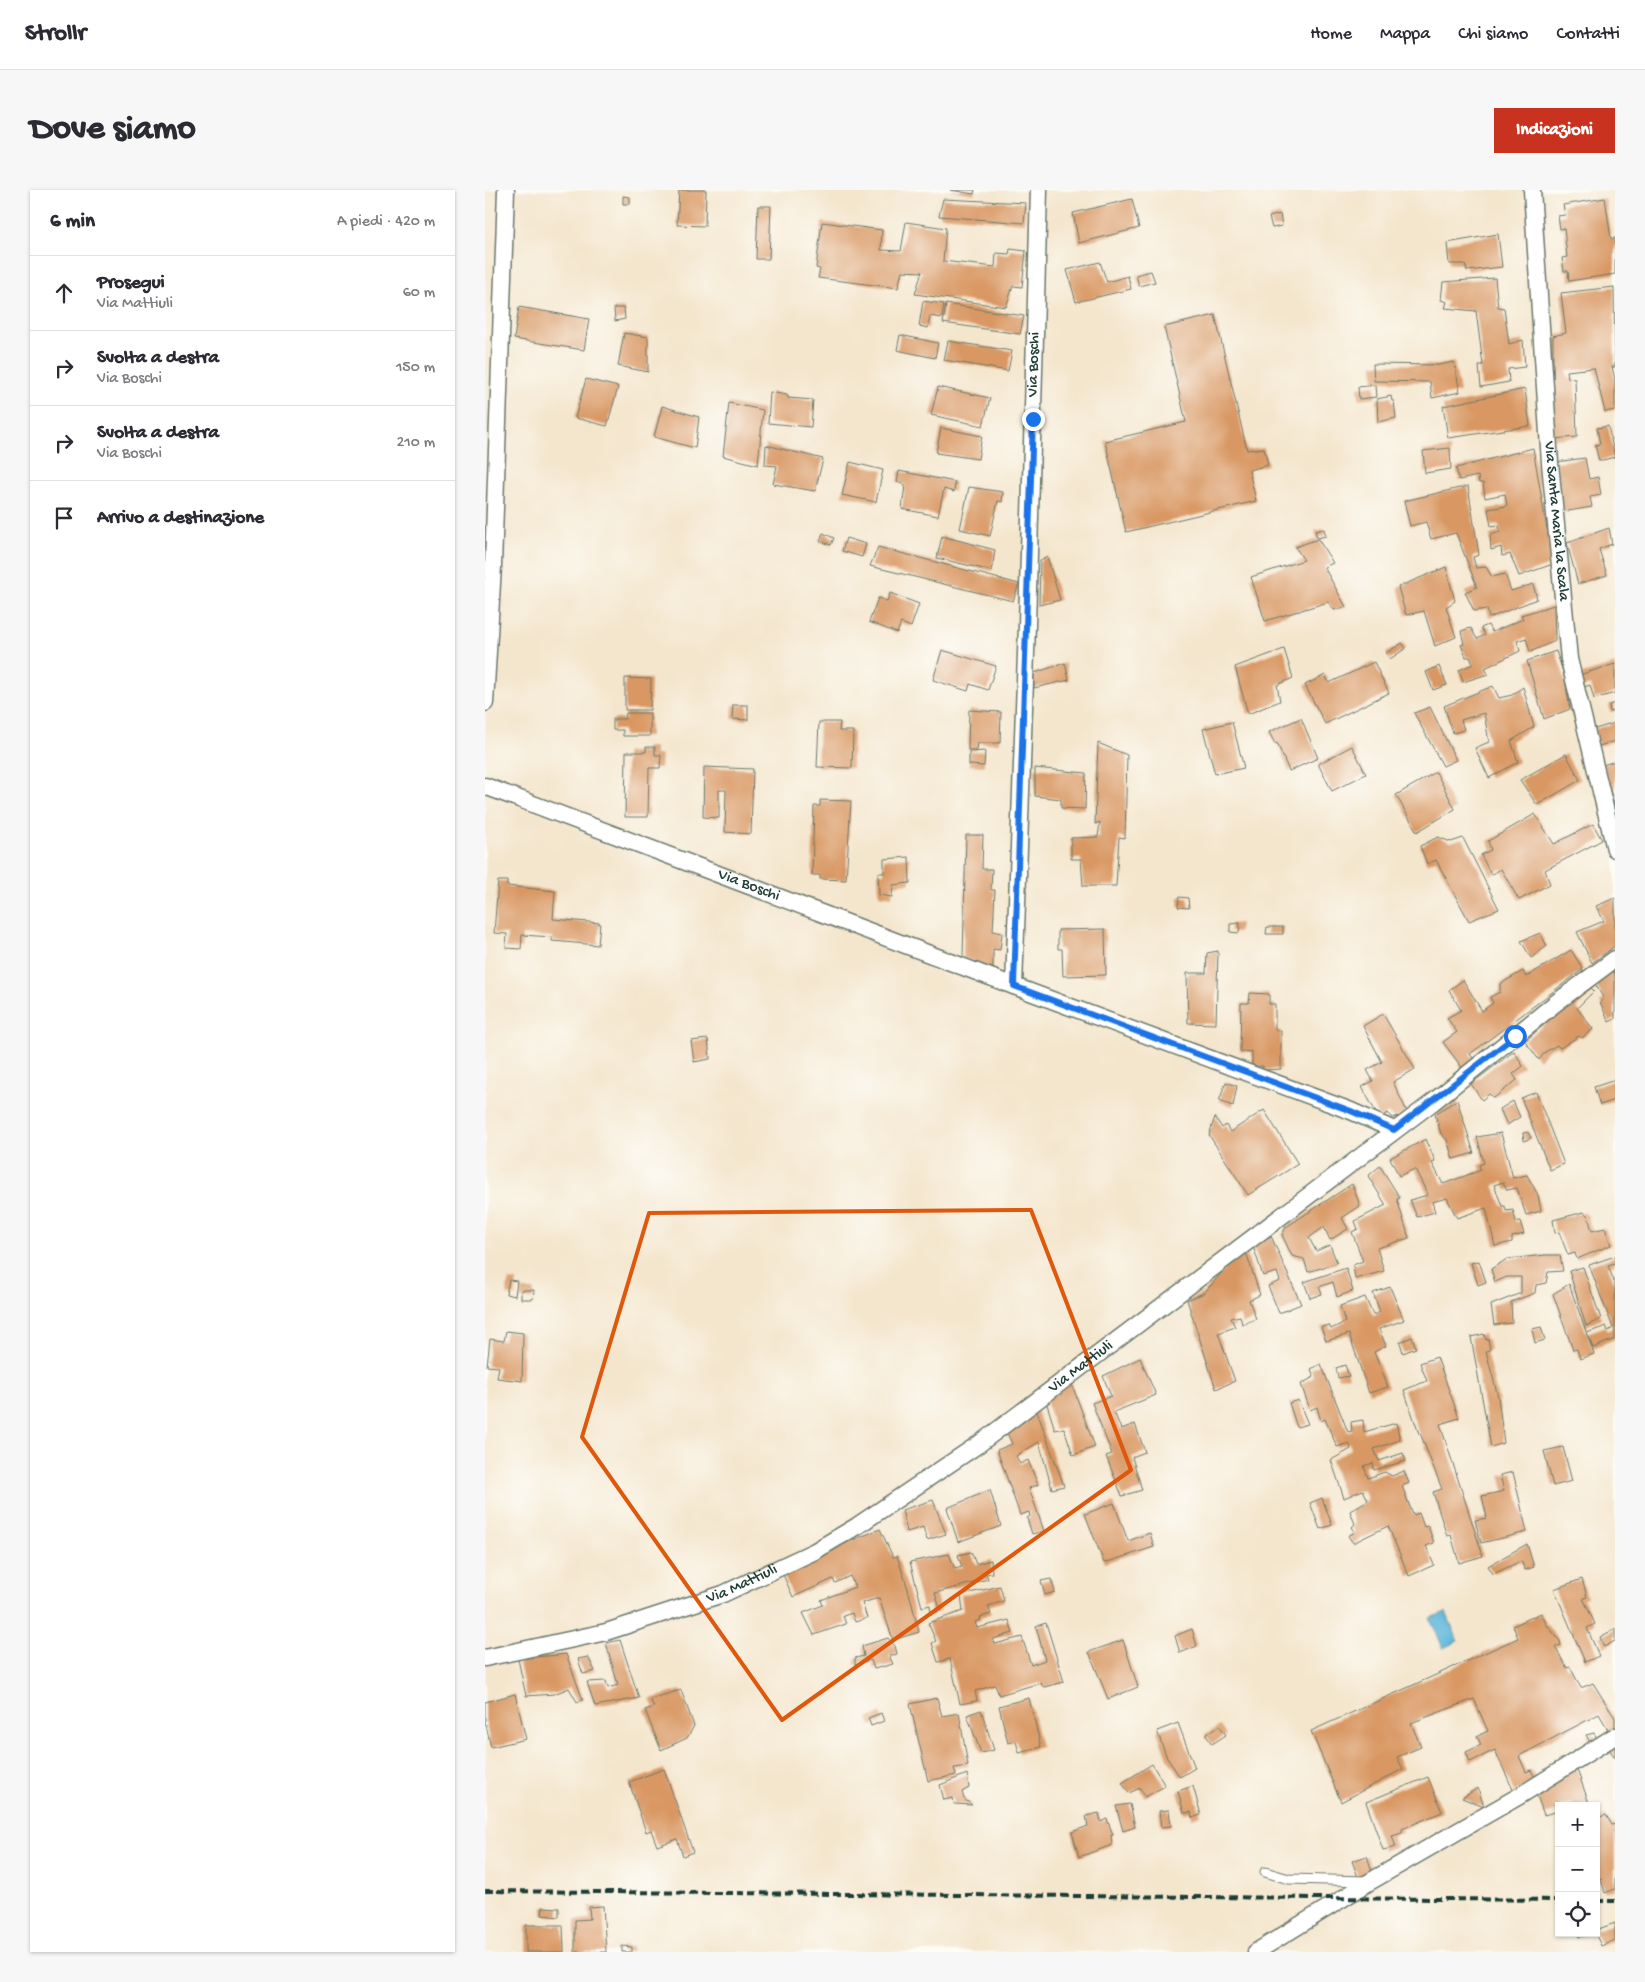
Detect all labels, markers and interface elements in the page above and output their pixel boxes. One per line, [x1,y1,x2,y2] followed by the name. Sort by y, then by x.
[25,20,86,49] text: Strollr
[1310,24,1352,45] text: Home
[1380,24,1430,45] text: Mappa
[1458,24,1528,45] text: Chi siamo
[1556,24,1620,45] text: Contatti
[1494,108,1615,153] button: Indicazioni
[30,110,196,151] text: Dove siamo
[50,210,95,235] text: 6 min
[337,213,435,232] text: A piedi · 420 m
[97,272,165,295] text: Prosegui
[50,279,78,307] icon: ahead
[403,284,435,303] text: 60 m
[97,295,173,314] text: Via Mattiuli
[1024,332,1045,398] street label: Via Boschi
[97,347,219,370] text: Svolta a destra
[50,354,78,382] icon: right
[396,359,435,378] text: 150 m
[97,370,162,389] text: Via Boschi
[1022,408,1045,431] route end
[97,422,219,445] text: Svolta a destra
[50,429,78,457] icon: right
[396,434,435,453] text: 210 m
[1539,440,1573,603] street label: Via Santa Maria la Scala
[97,445,162,464] text: Via Boschi
[50,504,78,532] icon: arrive
[97,507,264,530] text: Arrivo a destinazione
[714,865,783,906] street label: Via Boschi
[1504,1025,1527,1048] route start
[1044,1337,1117,1398] street label: Via Mattiuli
[703,1560,781,1609] street label: Via Mattiuli
[1555,1802,1600,1937] map controls
[1555,1802,1600,1847] button: +
[1555,1847,1600,1892] button: −
[1555,1892,1600,1937] button: locate

